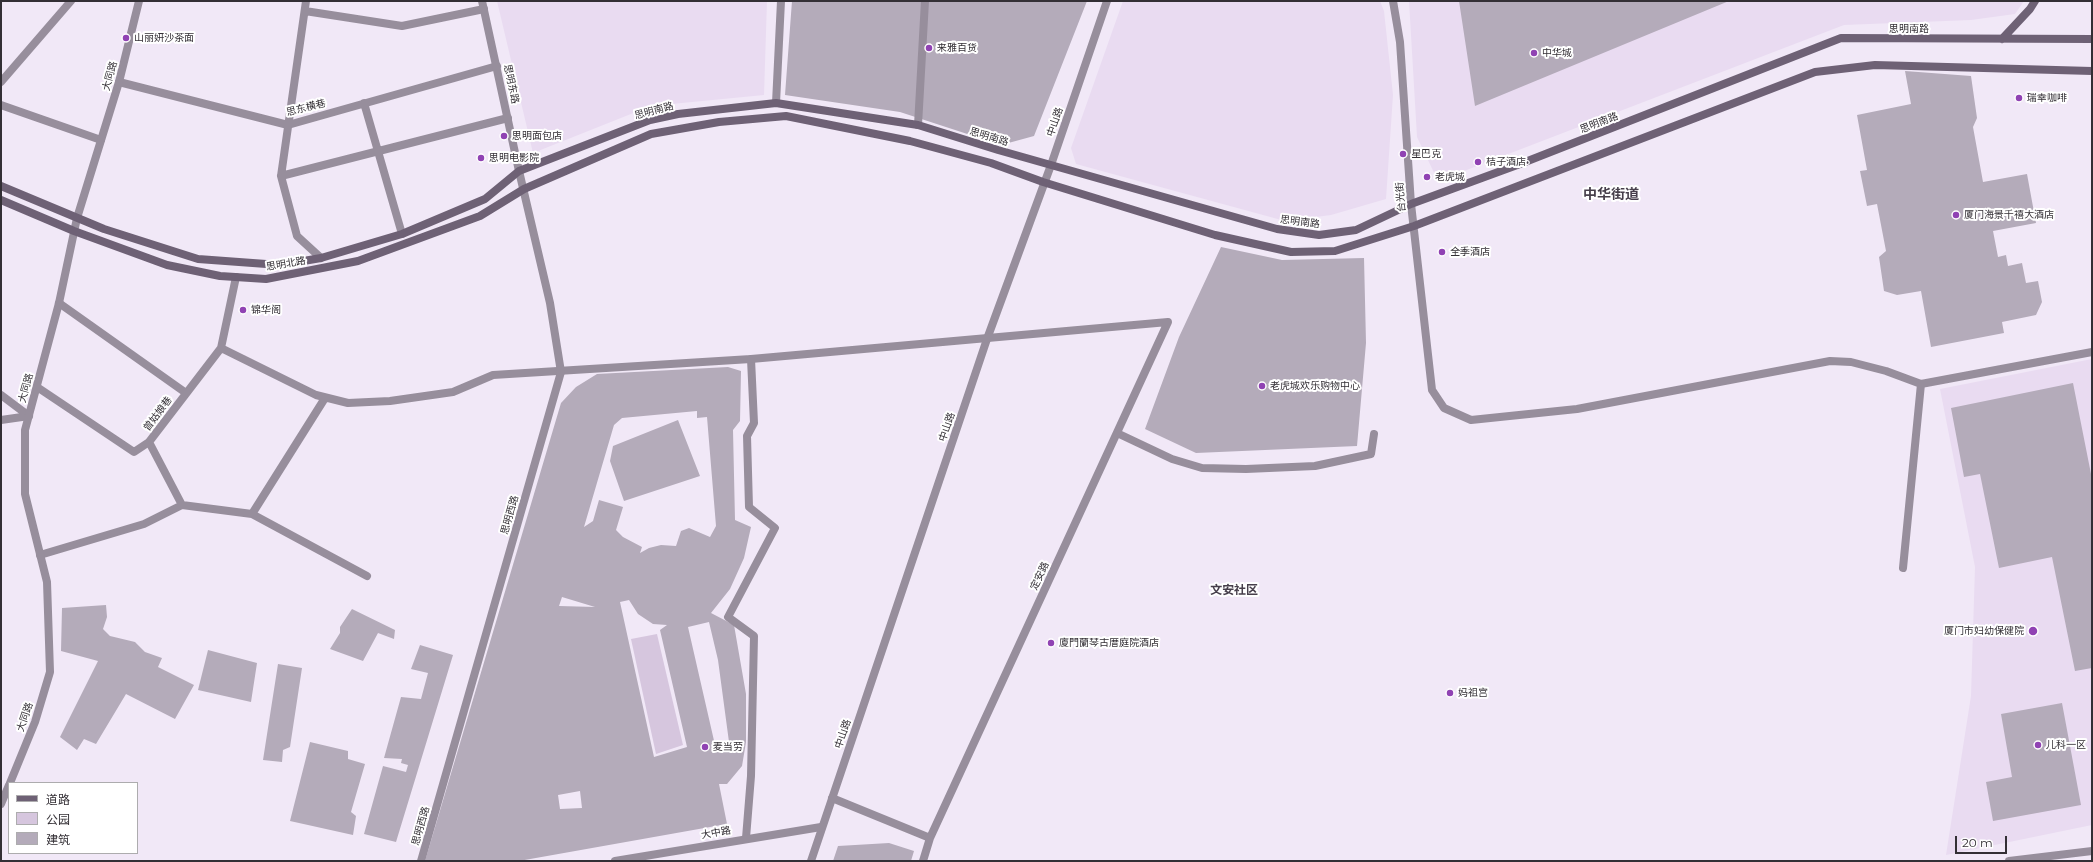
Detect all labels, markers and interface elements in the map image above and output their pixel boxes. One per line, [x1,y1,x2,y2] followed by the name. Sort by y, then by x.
[1889,23,1929,35] street label: 思明南路
[134,32,194,44] place label: 山丽妍沙茶面
[121,33,131,43] marker: 山丽妍沙茶面
[937,42,977,54] place label: 来雅百货
[924,43,934,53] marker: 来雅百货
[1542,47,1572,59] place label: 中华城
[1529,48,1539,58] marker: 中华城
[100,60,120,92] street label: 大同路
[501,63,521,105] street label: 思明东路
[2027,92,2067,104] place label: 瑞幸咖啡
[2014,93,2024,103] marker: 瑞幸咖啡
[285,97,327,119] street label: 思东横巷
[633,100,675,122] street label: 思明南路
[1044,106,1066,138] street label: 中山路
[1578,110,1620,136] street label: 思明南路
[968,125,1010,149] street label: 思明南路
[512,130,562,142] place label: 思明面包店
[499,131,509,141] marker: 思明面包店
[1411,148,1441,160] place label: 星巴克
[1398,149,1408,159] marker: 星巴克
[489,152,539,164] place label: 思明电影院
[476,153,486,163] marker: 思明电影院
[1486,156,1529,168] place label: 桔子酒店·
[1473,157,1483,167] marker: 桔子酒店·
[1435,171,1465,183] place label: 老虎城
[1422,172,1432,182] marker: 老虎城
[1394,182,1408,212] street label: 台光街
[1583,187,1639,203] district label: 中华街道
[1964,209,2054,221] place label: 厦门海景千禧大酒店
[1951,210,1961,220] marker: 厦门海景千禧大酒店
[1279,214,1321,230] street label: 思明南路
[1450,246,1490,258] place label: 全季酒店
[1437,247,1447,257] marker: 全季酒店
[265,255,307,273] street label: 思明北路
[251,304,281,316] place label: 锦华阁
[238,305,248,315] marker: 锦华阁
[16,372,36,404] street label: 大同路
[1270,380,1360,392] place label: 老虎城欢乐购物中心
[1257,381,1267,391] marker: 老虎城欢乐购物中心
[141,394,175,434] street label: 曾姑娘巷
[936,411,958,443] street label: 中山路
[499,494,521,536] street label: 思明西路
[1028,560,1052,592] street label: 定安路
[1210,583,1258,597] district label: 文安社区
[1944,625,2024,637] place label: 厦门市妇幼保健院
[2027,625,2039,637] marker: 厦门市妇幼保健院
[1059,637,1159,649] place label: 廈門蘭琴古厝庭院酒店
[1046,638,1056,648] marker: 廈門蘭琴古厝庭院酒店
[1458,687,1488,699] place label: 妈祖宫
[1445,688,1455,698] marker: 妈祖宫
[14,701,36,733] street label: 大同路
[832,718,854,750] street label: 中山路
[2046,739,2086,751] place label: 儿科一区
[2033,740,2043,750] marker: 儿科一区
[713,741,743,753] place label: 麦当劳
[700,742,710,752] marker: 麦当劳
[8,782,138,854] legend
[46,792,70,807] text: 道路
[410,805,432,847] street label: 思明西路
[46,812,70,827] text: 公园
[700,824,732,842] street label: 大中路
[1957,828,2009,854] scale bar
[46,832,70,847] text: 建筑
[1962,835,1993,850] text: 20 m

